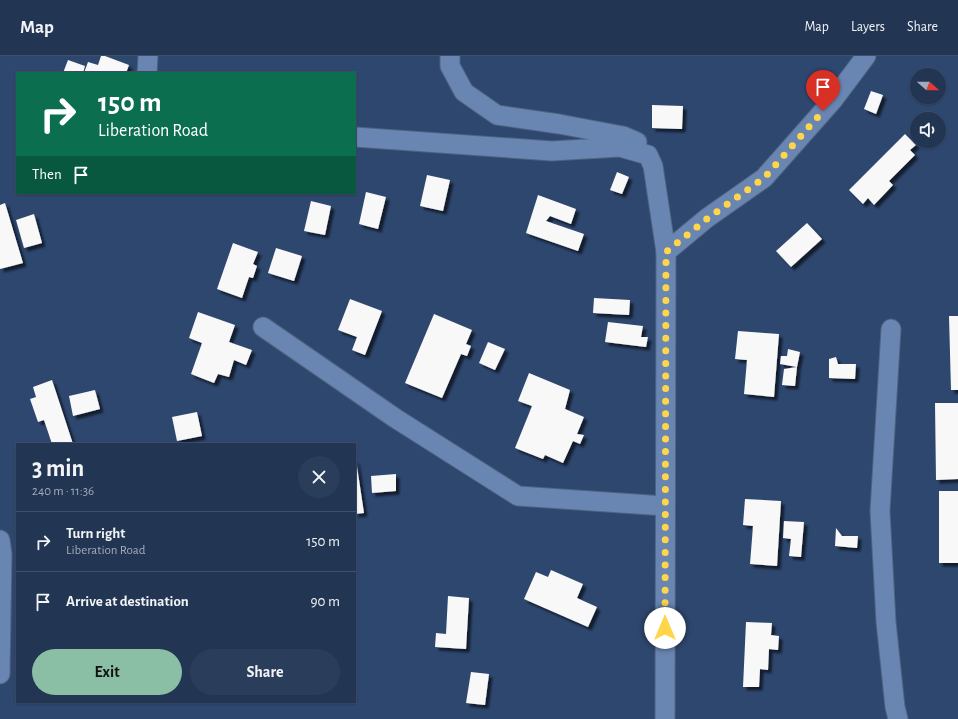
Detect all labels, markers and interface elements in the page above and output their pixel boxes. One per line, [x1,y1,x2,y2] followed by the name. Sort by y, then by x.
[20,18,54,37] text: Map
[804,20,829,34] text: Map
[851,20,885,34] text: Layers
[907,20,938,34] text: Share
[910,68,946,104] north arrow
[910,68,946,148] map controls
[806,70,840,111] pin
[812,76,834,98] icon: arrive
[32,88,84,140] icon: right
[98,89,162,117] text: 150 m
[910,112,946,148] button: sound
[98,122,208,140] text: Liberation Road
[70,164,92,186] icon: arrive
[32,167,62,182] text: Then
[298,456,340,498] button: close
[32,457,84,481] text: 3 min
[32,485,94,498] text: 240 m · 11:36
[66,526,125,541] text: Turn right
[32,531,54,553] icon: right
[306,534,340,549] text: 150 m
[66,544,146,557] text: Liberation Road
[32,591,54,613] icon: arrive
[66,594,189,609] text: Arrive at destination
[311,594,340,609] text: 90 m
[644,607,686,649] position arrow
[32,649,182,695] button: Exit
[190,649,340,695] button: Share

